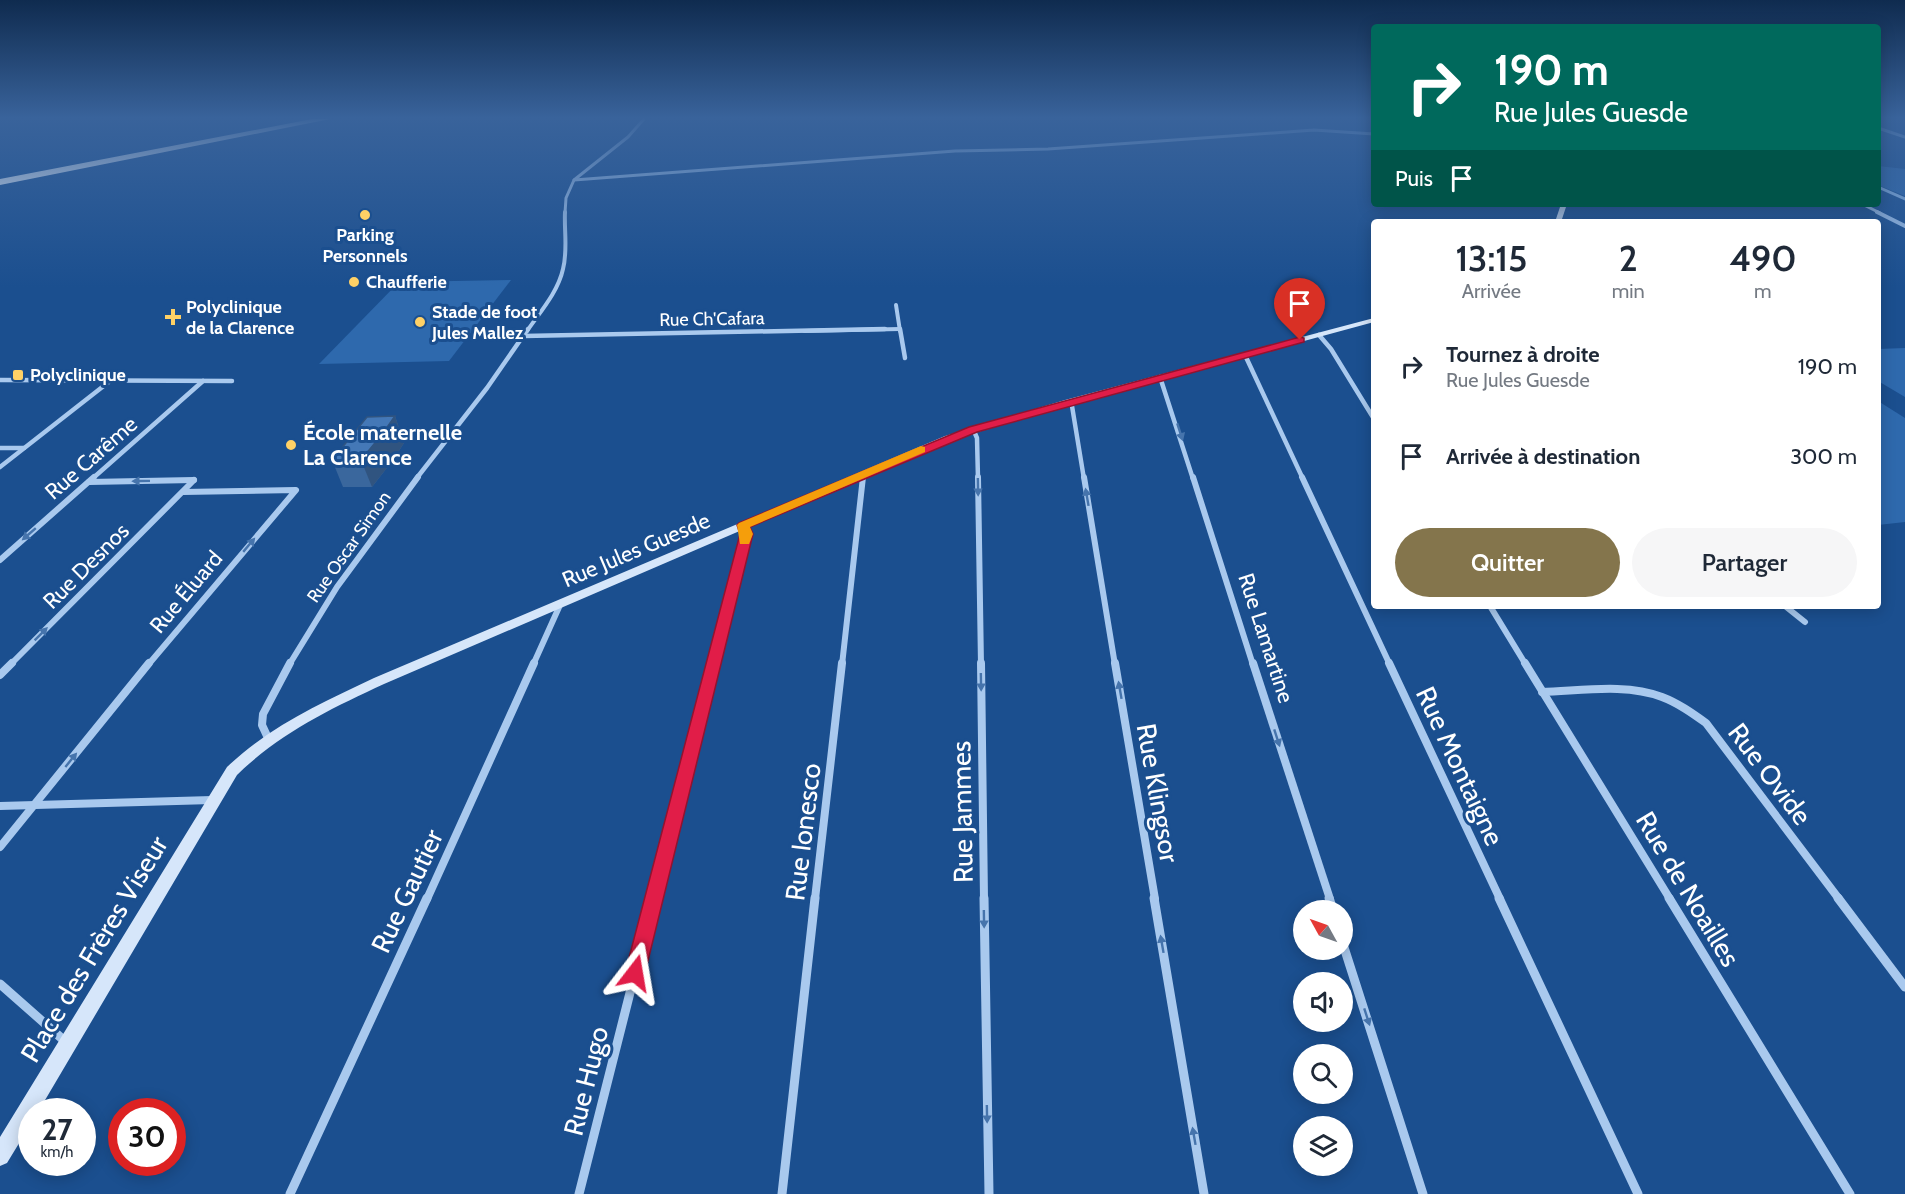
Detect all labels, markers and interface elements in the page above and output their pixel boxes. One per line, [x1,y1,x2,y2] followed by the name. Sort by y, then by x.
[1494,44,1609,96] text: 190 m
[1395,48,1473,126] icon: right
[1494,96,1688,129] text: Rue Jules Guesde
[1445,162,1478,195] icon: arrive
[1395,165,1433,192] text: Puis
[358,208,372,222] marker: Parking Personnels
[322,224,408,267] place label: Parking Personnels
[1455,236,1527,280] text: 13:15
[1619,236,1638,280] text: 2
[1729,236,1797,280] text: 490
[366,271,447,293] place label: Chaufferie
[347,275,361,289] marker: Chaufferie
[1274,278,1325,340] pin
[1462,279,1521,303] text: Arrivée
[1612,279,1645,303] text: min
[1754,279,1772,303] text: m
[1283,287,1316,320] icon: arrive
[186,296,294,339] place label: Polyclinique de la Clarence
[431,301,537,344] place label: Stade de foot Jules Mallez
[659,307,765,331] street label: Rue Ch'Cafara
[164,308,182,326] marker: Polyclinique de la Clarence
[413,315,427,329] marker: Stade de foot Jules Mallez
[1446,341,1600,368] text: Tournez à droite
[1395,350,1428,383] icon: right
[1798,353,1857,380] text: 190 m
[30,364,126,386] place label: Polyclinique
[11,368,25,382] marker: Polyclinique
[1446,368,1590,392] text: Rue Jules Guesde
[39,411,143,505] street label: Rue Carême
[303,419,462,471] place label: École maternelle La Clarence
[1175,423,1185,441] one-way arrow
[284,438,298,452] marker: École maternelle La Clarence
[1395,440,1428,473] icon: arrive
[1446,443,1640,470] text: Arrivée à destination
[1790,443,1857,470] text: 300 m
[132,476,151,486] one-way arrow
[973,477,983,496] one-way arrow
[302,487,396,607] street label: Rue Oscar Simon
[1083,488,1092,507] one-way arrow
[558,507,714,593] street label: Rue Jules Guesde
[37,517,135,615] street label: Rue Desnos
[22,527,37,540] one-way arrow
[1395,528,1620,597] button: Quitter
[1632,528,1857,597] button: Partager
[242,538,255,553] one-way arrow
[144,545,228,639] street label: Rue Éluard
[1232,570,1300,706] street label: Rue Lamartine
[34,627,49,641] one-way arrow
[976,672,986,691] one-way arrow
[1115,680,1124,699] one-way arrow
[1409,681,1511,851] street label: Rue Montaigne
[1721,717,1819,831] street label: Rue Ovide
[1130,721,1187,865] street label: Rue Klingsor
[1273,729,1283,747] one-way arrow
[944,741,980,883] street label: Rue Jammes
[65,752,78,768] one-way arrow
[778,761,828,903] street label: Rue Ionesco
[1629,806,1747,972] street label: Rue de Noailles
[364,824,450,958] street label: Rue Gautier
[13,830,175,1068] street label: Place des Frères Viseur
[1293,900,1353,960] north arrow
[1293,900,1353,1176] map controls
[980,909,989,928] one-way arrow
[1157,934,1166,953] one-way arrow
[603,941,667,1005] position arrow
[1293,972,1353,1032] button: sound
[1363,1008,1372,1026] one-way arrow
[557,1023,615,1139] street label: Rue Hugo
[1293,1044,1353,1104] button: search
[108,1098,186,1176] speed limit sign: 30
[983,1104,992,1123] one-way arrow
[41,1111,73,1148] text: 27
[1293,1116,1353,1176] button: layers
[1190,1127,1199,1146] one-way arrow
[41,1143,73,1161] text: km/h

